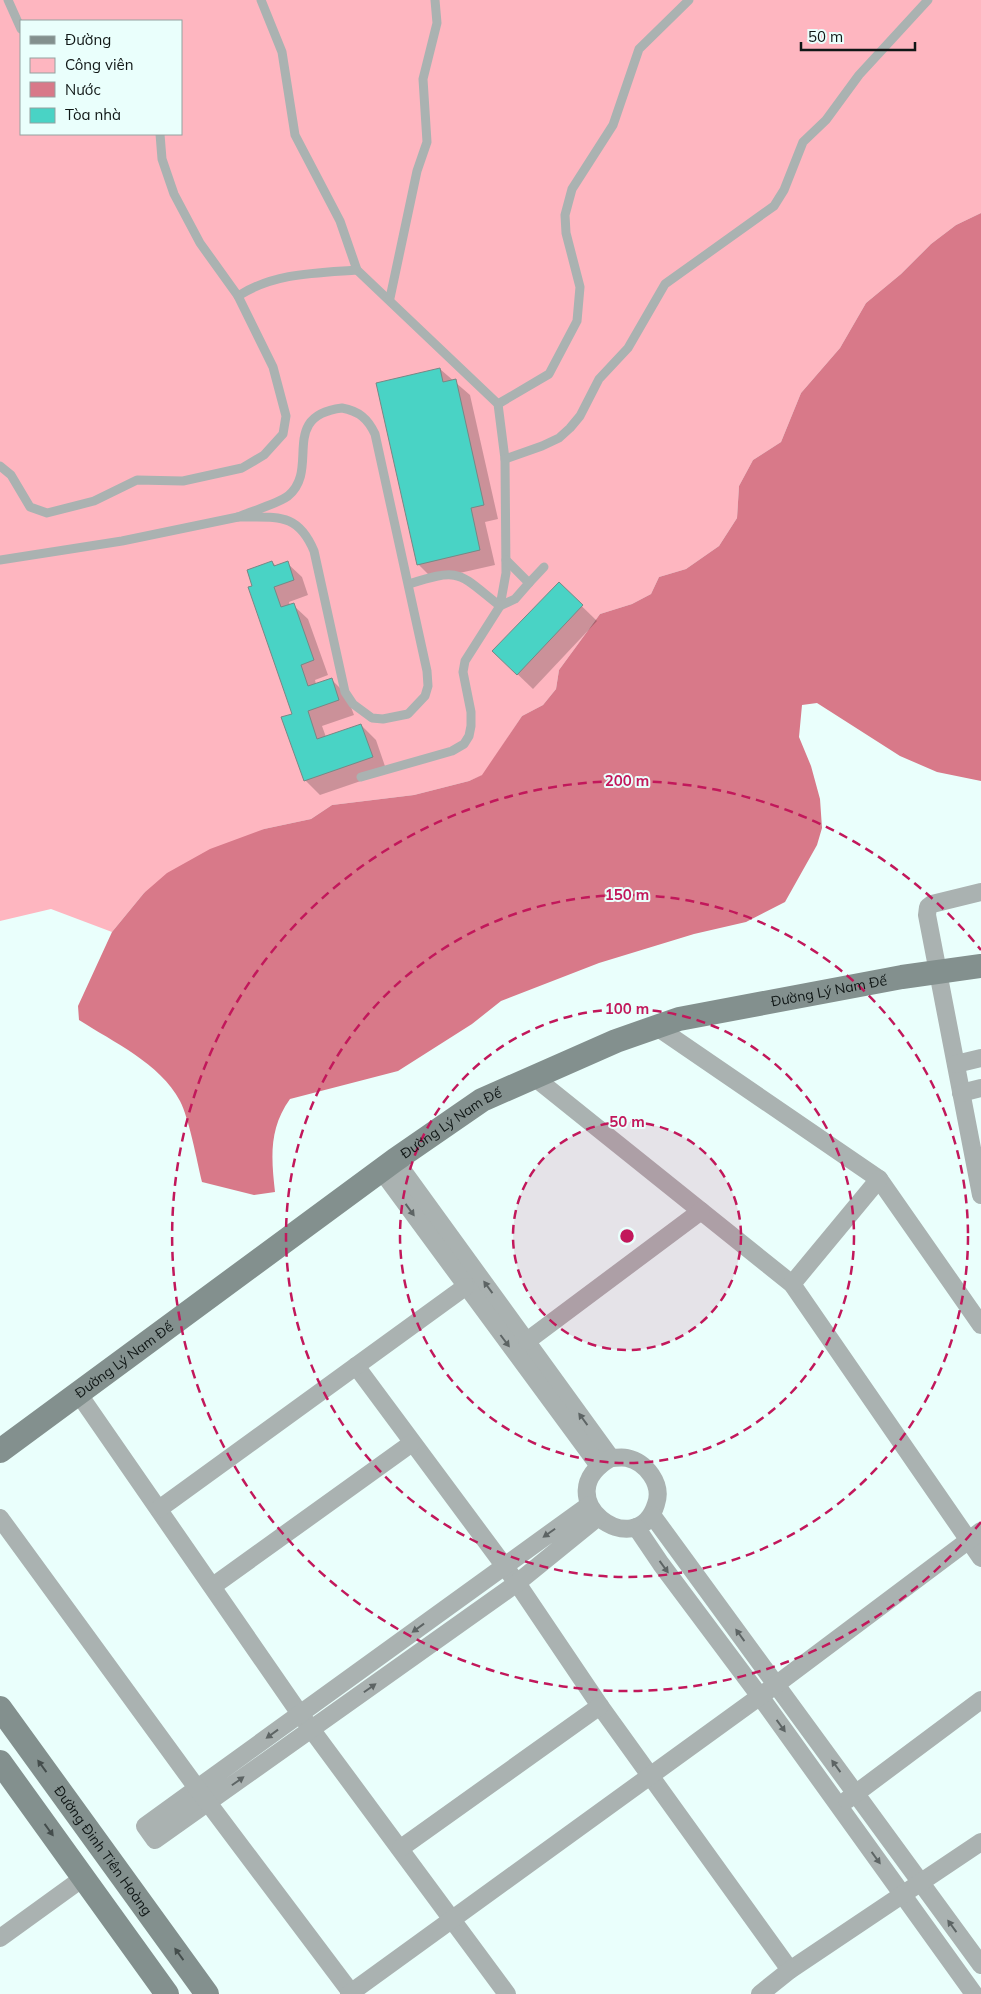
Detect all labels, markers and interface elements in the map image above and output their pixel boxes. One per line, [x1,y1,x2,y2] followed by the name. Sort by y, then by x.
[20,20,182,135] legend
[801,20,915,52] scale bar
[808,27,843,46] text: 50 m
[65,30,111,49] text: Đường
[65,55,134,74] text: Công viên
[65,80,101,99] text: Nước
[65,105,121,124] text: Tòa nhà
[605,771,649,790] text: 200 m
[605,885,649,904] text: 150 m
[769,971,889,1011] street label: Đường Lý Nam Đế
[605,999,649,1018] text: 100 m
[397,1083,505,1163] street label: Đường Lý Nam Đế
[609,1112,645,1131] text: 50 m
[404,1203,415,1216] one-way arrow
[618,1227,636,1245] centre of rings
[483,1280,493,1294] one-way arrow
[71,1317,177,1402] street label: Đường Lý Nam Đế
[500,1334,511,1347] one-way arrow
[578,1412,588,1426] one-way arrow
[543,1528,556,1538] one-way arrow
[658,1560,669,1573] one-way arrow
[411,1623,425,1633] one-way arrow
[735,1628,745,1642] one-way arrow
[363,1683,377,1693] one-way arrow
[776,1719,786,1733] one-way arrow
[266,1729,279,1739] one-way arrow
[831,1759,841,1773] one-way arrow
[37,1760,48,1773] one-way arrow
[231,1776,244,1786] one-way arrow
[50,1782,156,1919] street label: Đường Đinh Tiên Hoàng
[44,1823,54,1837] one-way arrow
[871,1851,881,1865] one-way arrow
[947,1919,957,1933] one-way arrow
[174,1948,184,1961] one-way arrow

